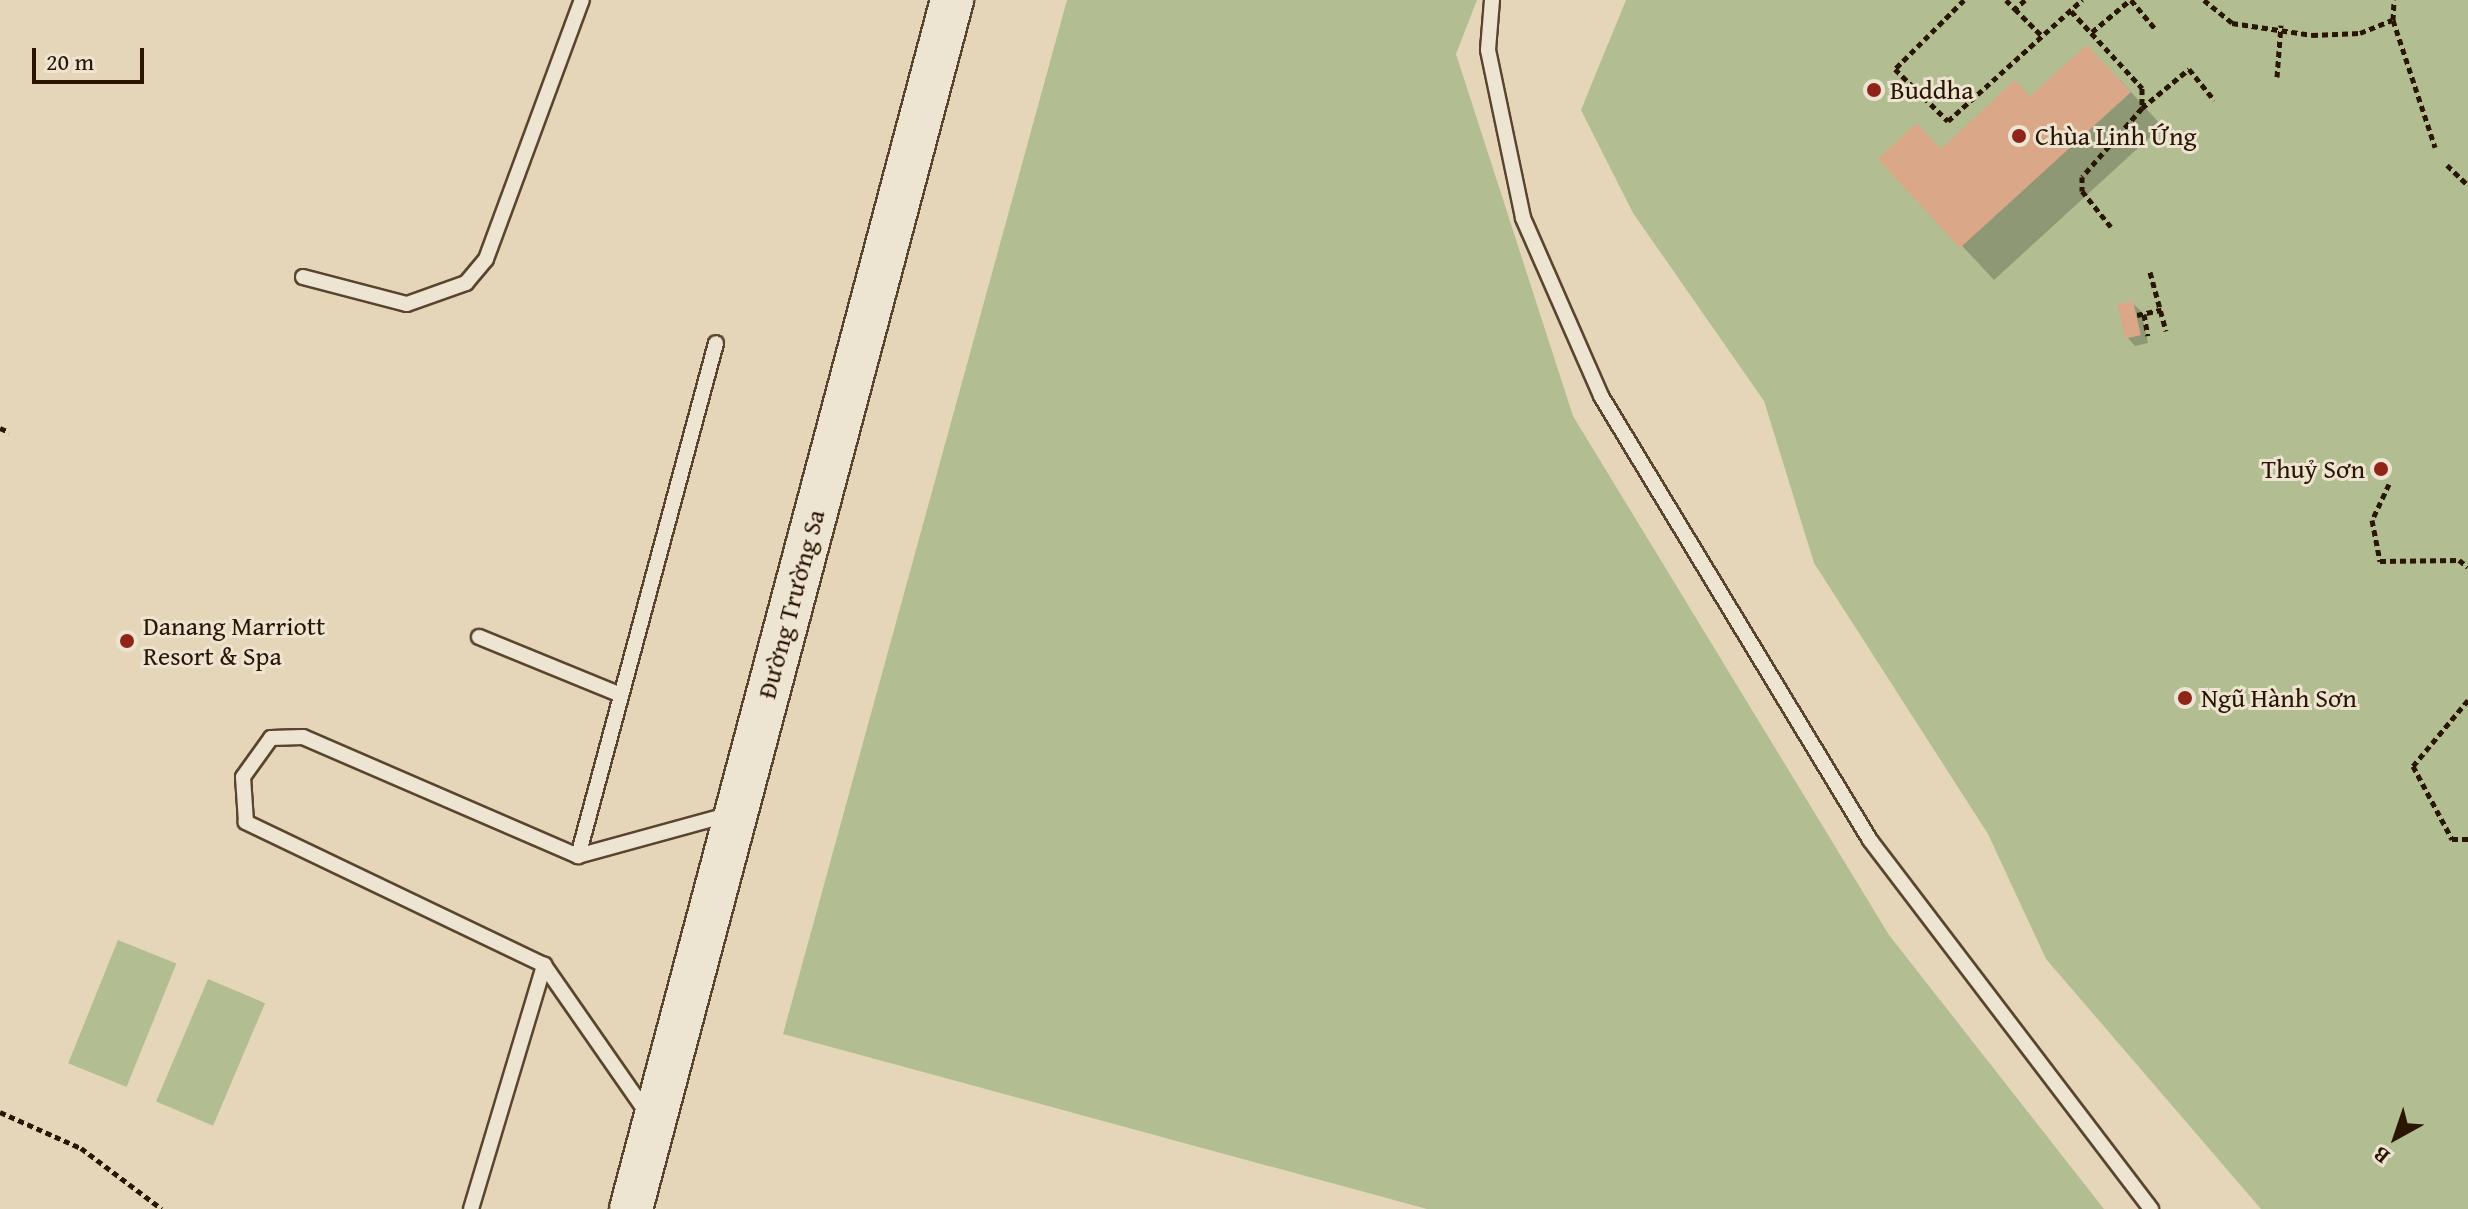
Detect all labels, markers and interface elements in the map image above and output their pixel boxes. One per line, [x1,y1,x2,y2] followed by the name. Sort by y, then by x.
[36,32,148,82] scale bar
[46,44,94,79] text: 20 m
[1890,74,1973,106] place label: Buddha
[1865,81,1883,99] marker: Buddha
[2035,120,2196,152] place label: Chùa Linh Ứng
[2010,127,2028,145] marker: Chùa Linh Ứng
[2261,453,2365,485] place label: Thuỷ Sơn
[2372,460,2390,478] marker: Thuỷ Sơn
[751,506,831,702] street label: Đường Trường Sa
[143,610,325,672] place label: Danang Marriott Resort & Spa
[118,632,136,650] marker: Danang Marriott Resort & Spa
[2201,682,2357,714] place label: Ngũ Hành Sơn
[2176,689,2194,707] marker: Ngũ Hành Sơn
[2356,1097,2436,1177] north arrow
[2365,1139,2396,1172] text: B

